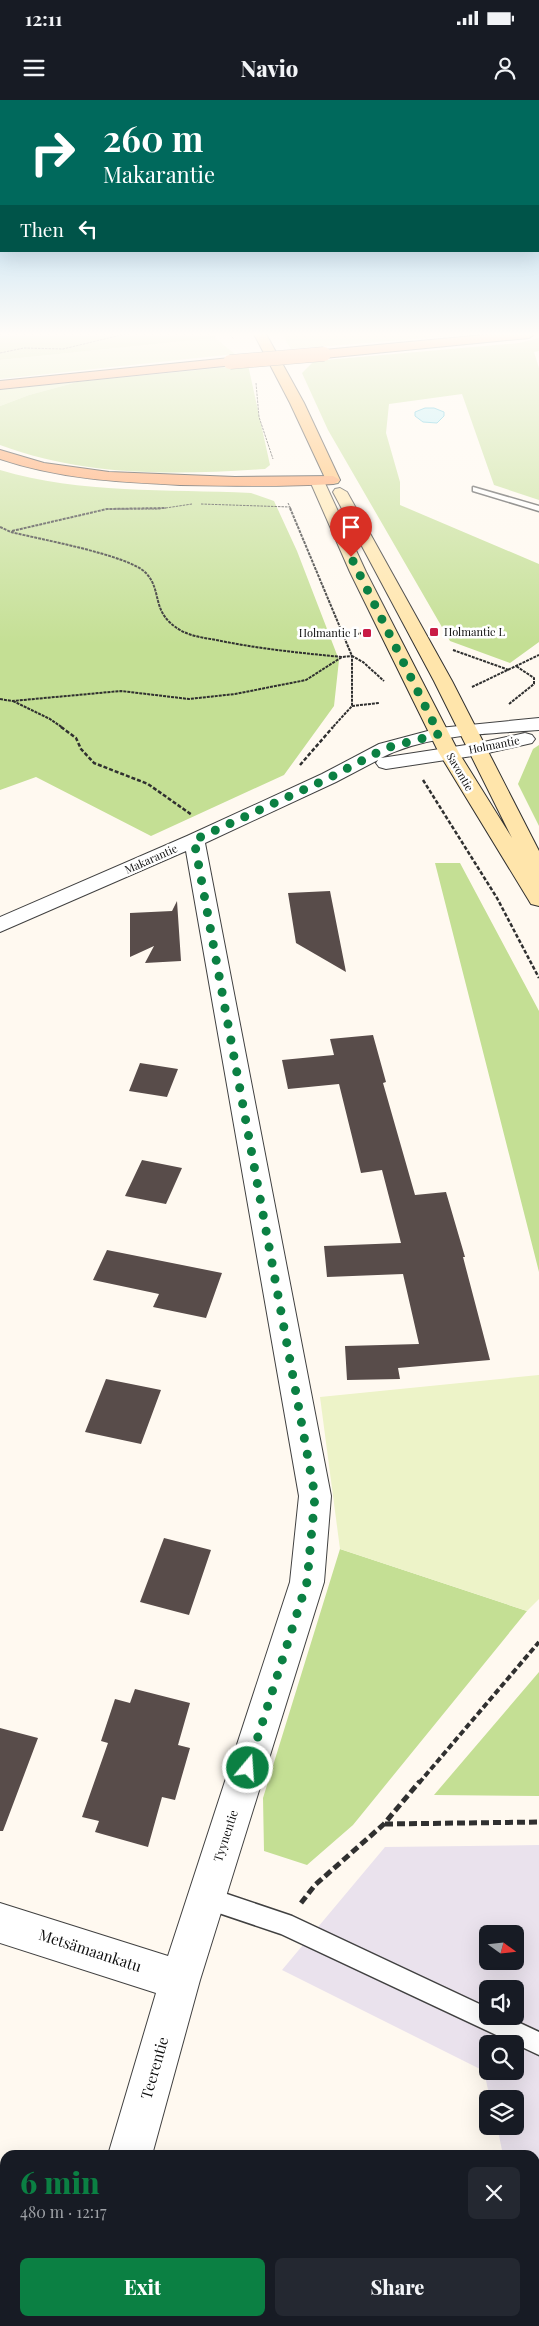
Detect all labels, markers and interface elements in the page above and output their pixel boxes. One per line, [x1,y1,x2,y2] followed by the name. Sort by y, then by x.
[25,5,62,31] text: 12:11
[241,53,298,83] text: Navio
[20,54,48,82] icon: menu
[491,54,519,82] icon: person
[103,114,203,161] text: 260 m
[20,120,85,185] icon: right
[103,159,215,189] text: Makarantie
[74,215,102,243] icon: left
[20,216,64,242] text: Then
[330,506,372,557] pin
[337,513,365,541] icon: arrive
[444,624,505,639] place label: Holmantie L
[299,625,357,640] place label: Holmantie I
[428,626,440,638] marker: Holmantie L
[361,627,373,639] marker: Holmantie I
[467,732,521,757] street label: Holmantie
[443,750,478,794] street label: Savontie
[122,840,180,877] street label: Makarantie
[221,1741,273,1793] position arrow
[209,1808,241,1864] street label: Tyynentie
[36,1924,144,1976] street label: Metsämaankatu
[479,1925,524,1970] north arrow
[479,1925,524,2135] map controls
[479,1980,524,2025] button: sound
[136,2034,172,2101] street label: Teerentie
[479,2035,524,2080] button: search
[479,2090,524,2135] button: layers
[20,2162,100,2202] text: 6 min
[468,2167,520,2219] button: close
[20,2201,106,2222] text: 480 m · 12:17
[20,2258,265,2316] button: Exit
[275,2258,520,2316] button: Share

